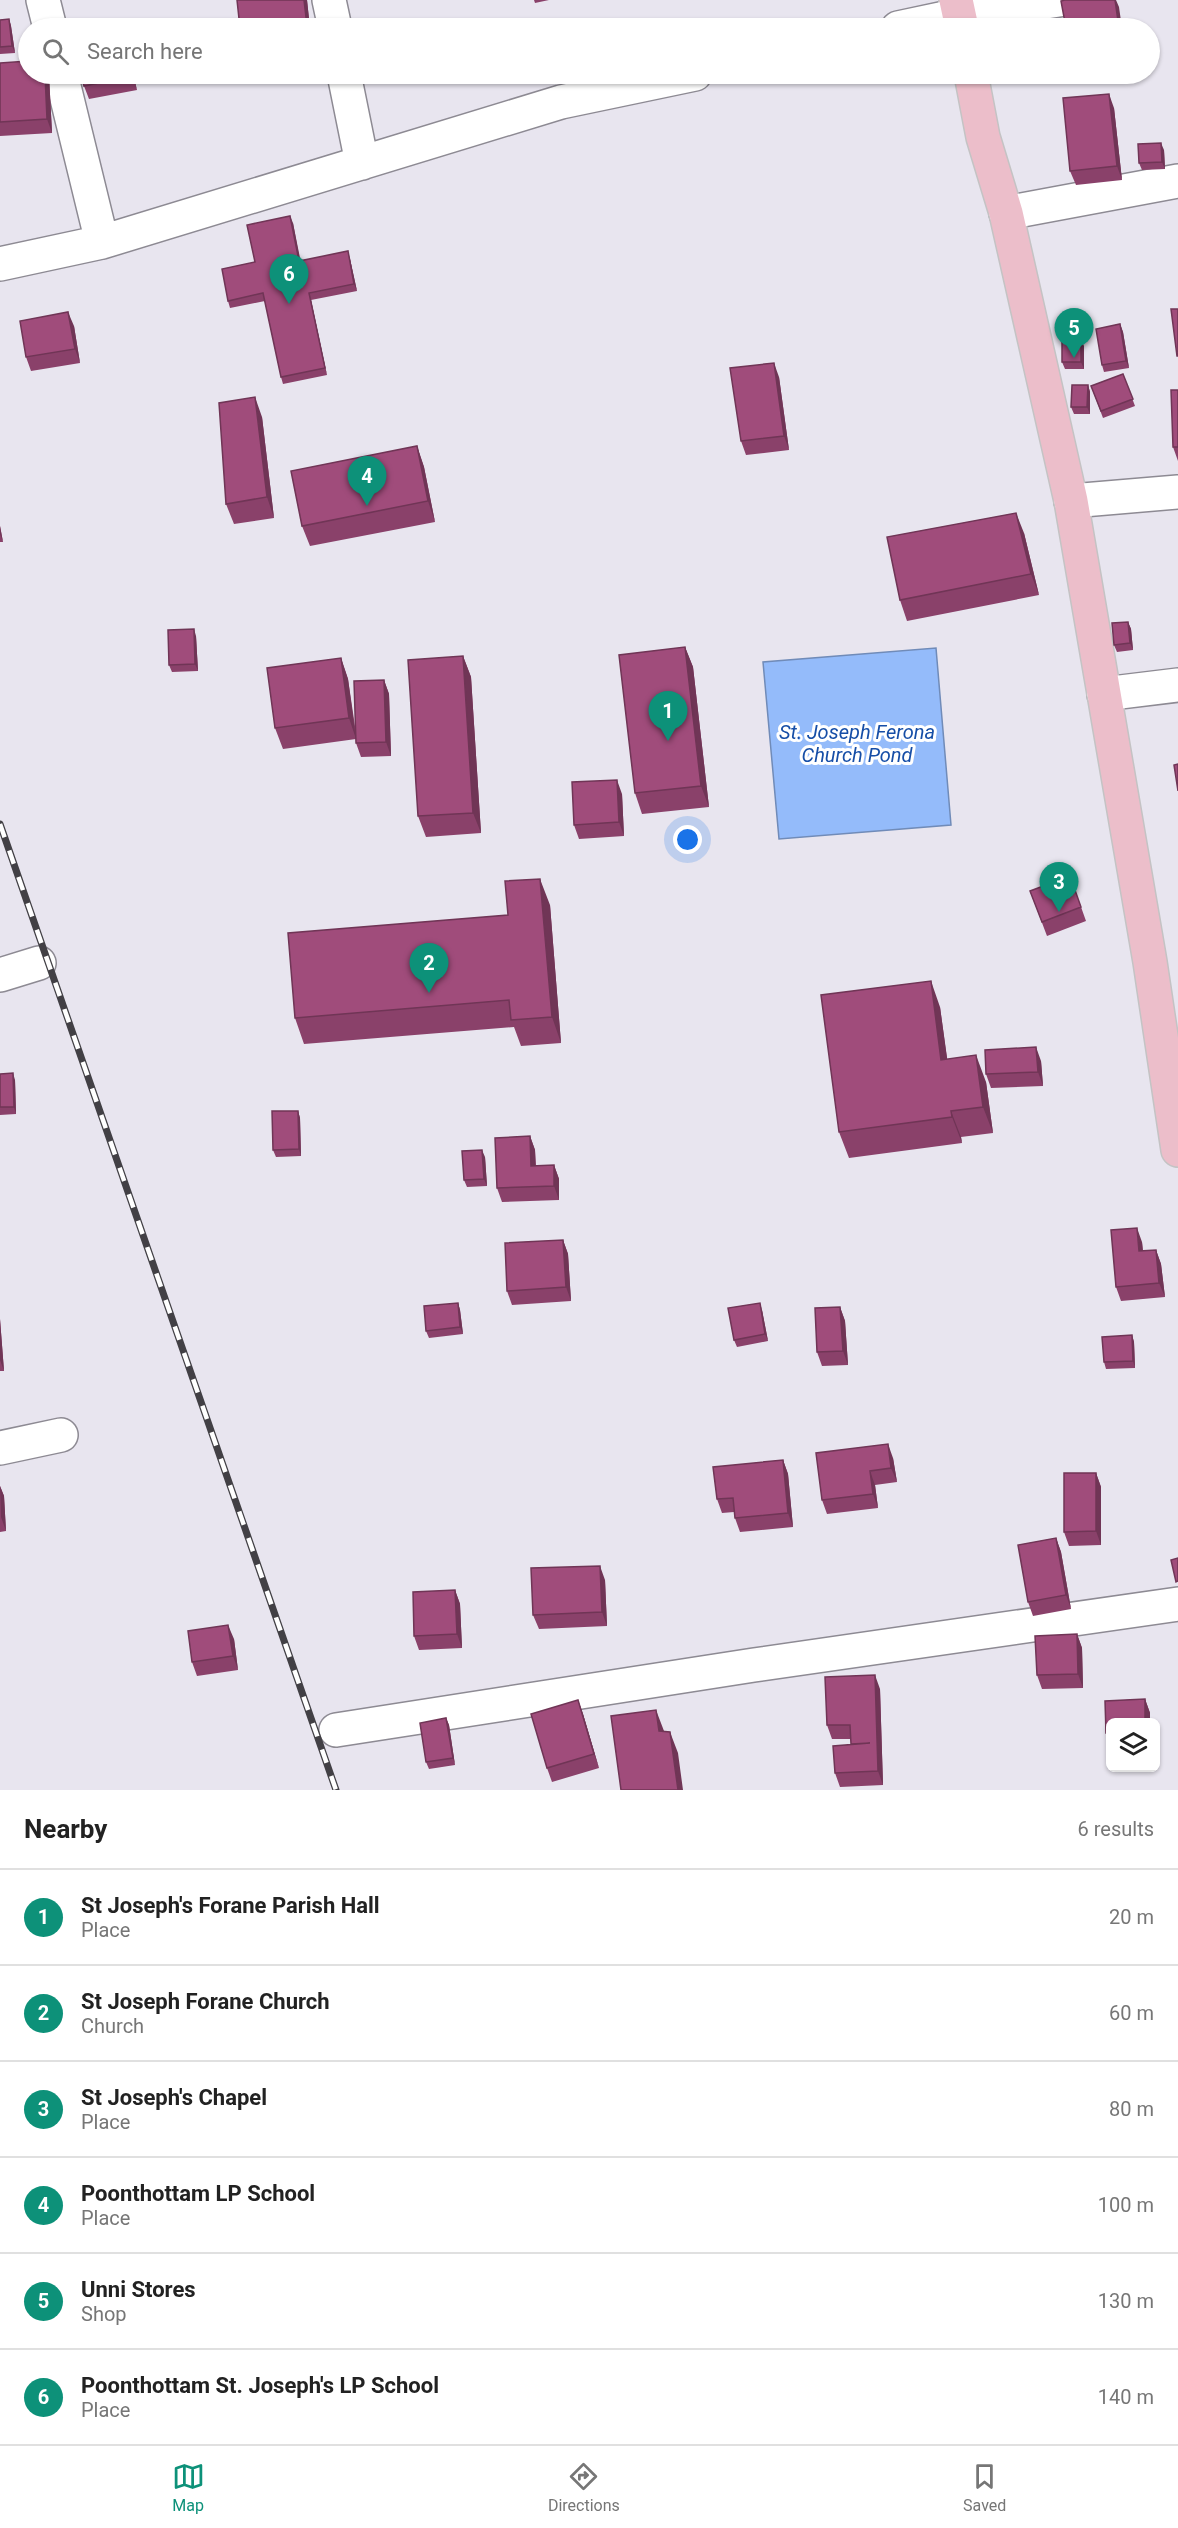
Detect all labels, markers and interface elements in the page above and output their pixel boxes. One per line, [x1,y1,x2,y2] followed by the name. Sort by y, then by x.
[18,18,1160,84] search box
[39,35,72,68] icon: search
[87,39,203,64] text: Search here
[270,254,308,304] pin: 6
[1054,308,1094,358] pin: 5
[348,456,386,506] pin: 4
[648,692,688,741] pin: 1
[779,720,935,767] water label: St. Joseph Ferona Church Pond
[673,825,702,854] your location
[1040,862,1078,912] pin: 3
[410,944,448,993] pin: 2
[1106,1718,1160,1772] map controls
[1106,1718,1160,1772] button: layers
[24,1814,107,1844] text: Nearby
[1078,1817,1154,1841] text: 6 results
[81,1893,380,1918] text: St Joseph's Forane Parish Hall
[38,1905,49,1929] text: 1
[1109,1905,1154,1929] text: 20 m
[81,1918,130,1942] text: Place
[81,1989,330,2014] text: St Joseph Forane Church
[38,2001,49,2025] text: 2
[1109,2001,1154,2025] text: 60 m
[81,2014,144,2038] text: Church
[81,2085,267,2110] text: St Joseph's Chapel
[38,2097,49,2121] text: 3
[1109,2097,1154,2121] text: 80 m
[81,2110,130,2134] text: Place
[81,2181,315,2206] text: Poonthottam LP School
[38,2193,49,2217] text: 4
[1098,2193,1154,2217] text: 100 m
[81,2206,130,2230] text: Place
[81,2277,196,2302] text: Unni Stores
[38,2289,49,2313] text: 5
[1098,2289,1154,2313] text: 130 m
[81,2302,127,2326] text: Shop
[81,2373,439,2398] text: Poonthottam St. Joseph's LP School
[38,2385,49,2409] text: 6
[1098,2385,1154,2409] text: 140 m
[81,2398,130,2422] text: Place
[172,2460,205,2515] tab: Map
[548,2460,620,2515] tab: Directions
[963,2460,1006,2515] tab: Saved

